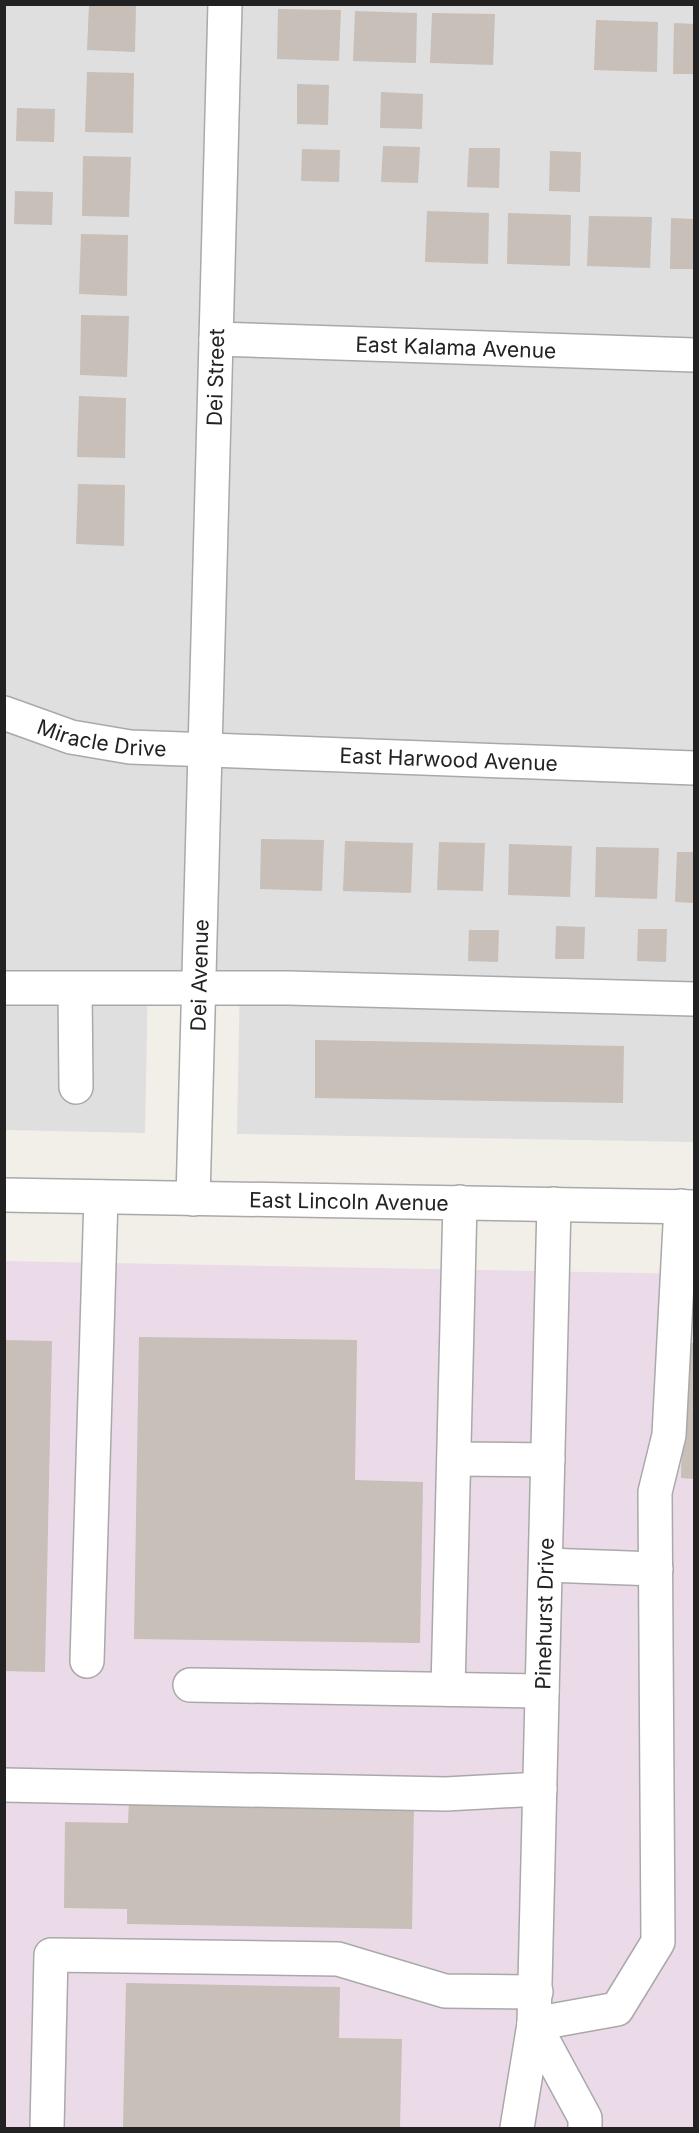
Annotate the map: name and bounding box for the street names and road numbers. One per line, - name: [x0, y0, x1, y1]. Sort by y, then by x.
- street label: Dei Street: [201, 328, 229, 426]
- street label: East Kalama Avenue: [355, 331, 557, 363]
- street label: Miracle Drive: [34, 714, 167, 761]
- street label: East Harwood Avenue: [339, 742, 558, 775]
- street label: Dei Avenue: [185, 919, 213, 1032]
- street label: East Lincoln Avenue: [249, 1187, 449, 1215]
- street label: Pinehurst Drive: [530, 1537, 558, 1690]

